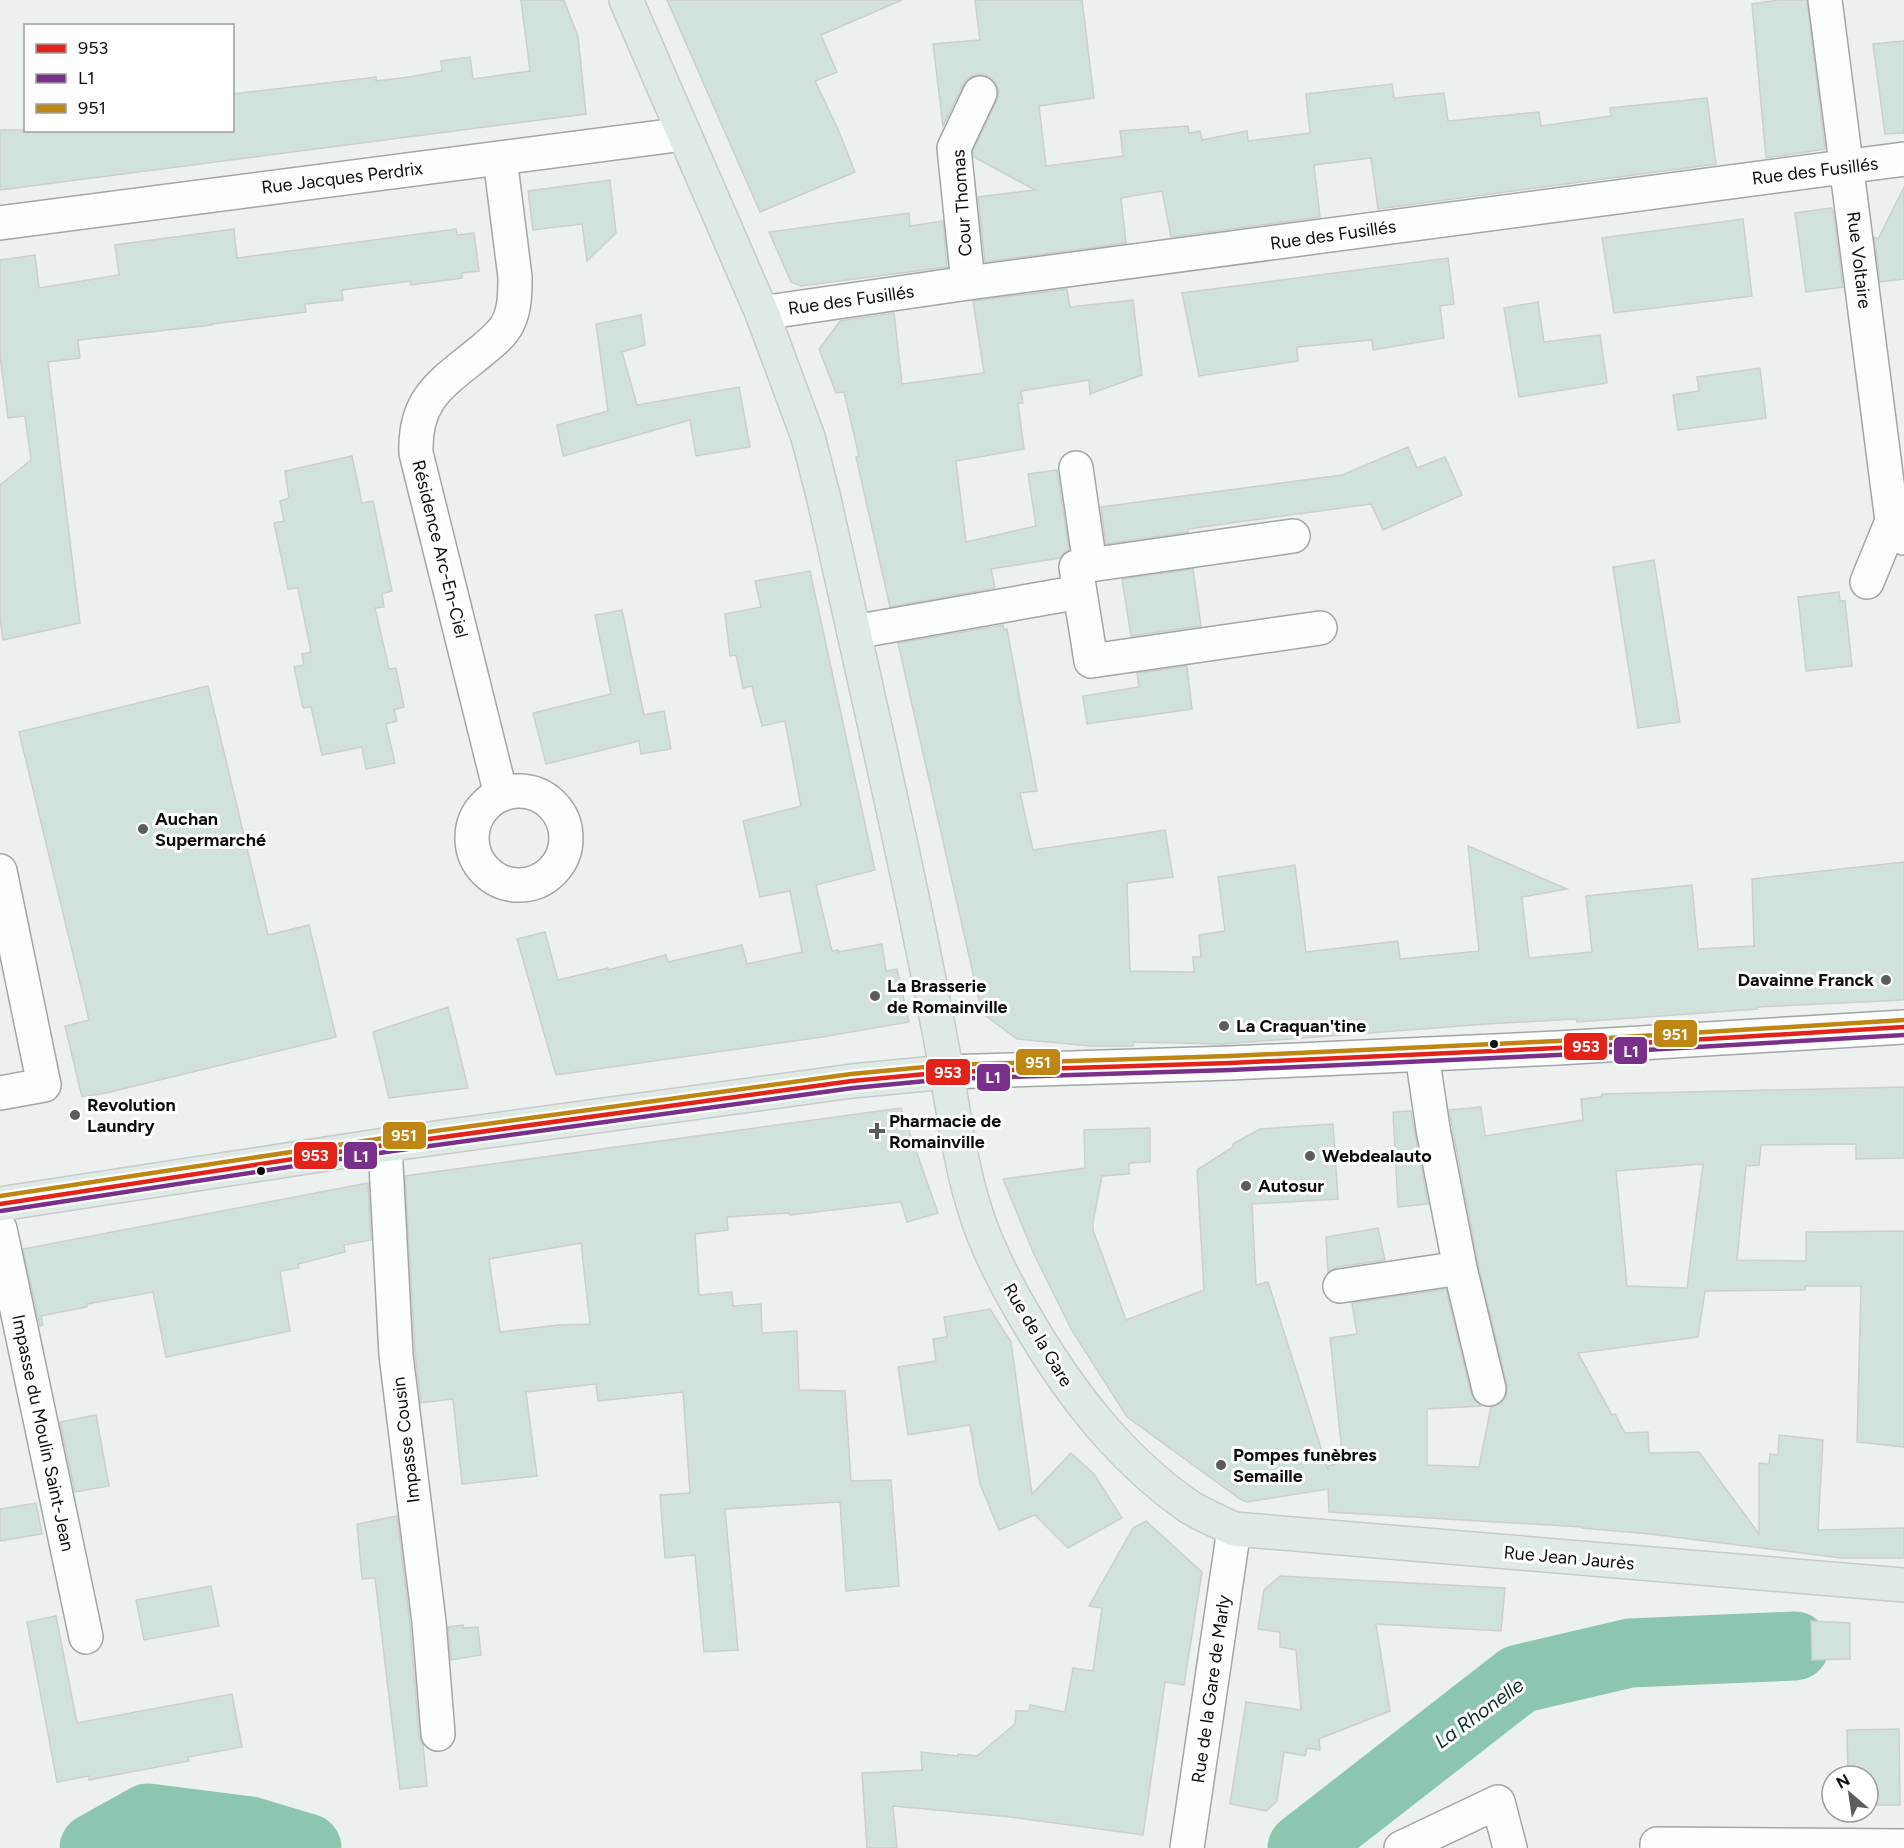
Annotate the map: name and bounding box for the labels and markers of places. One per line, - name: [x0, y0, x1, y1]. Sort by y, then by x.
- place label: Auchan Supermarché: [155, 808, 266, 851]
- marker: Auchan Supermarché: [136, 822, 150, 836]
- place label: Davainne Franck: [1737, 969, 1874, 991]
- marker: Davainne Franck: [1879, 973, 1893, 987]
- place label: La Brasserie de Romainville: [887, 975, 1008, 1018]
- marker: La Brasserie de Romainville: [868, 989, 882, 1003]
- place label: La Craquan'tine: [1236, 1015, 1366, 1037]
- marker: La Craquan'tine: [1217, 1019, 1231, 1033]
- unlabelled marker: [1488, 1038, 1500, 1050]
- place label: Revolution Laundry: [87, 1094, 176, 1137]
- marker: Revolution Laundry: [68, 1108, 82, 1122]
- place label: Pharmacie de Romainville: [889, 1110, 1001, 1153]
- marker: Pharmacie de Romainville: [870, 1124, 884, 1138]
- place label: Webdealauto: [1322, 1145, 1432, 1167]
- marker: Webdealauto: [1303, 1149, 1317, 1163]
- unlabelled marker: [255, 1165, 267, 1177]
- place label: Autosur: [1258, 1175, 1324, 1197]
- marker: Autosur: [1239, 1179, 1253, 1193]
- place label: Pompes funèbres Semaille: [1233, 1444, 1377, 1487]
- marker: Pompes funèbres Semaille: [1214, 1458, 1228, 1472]

